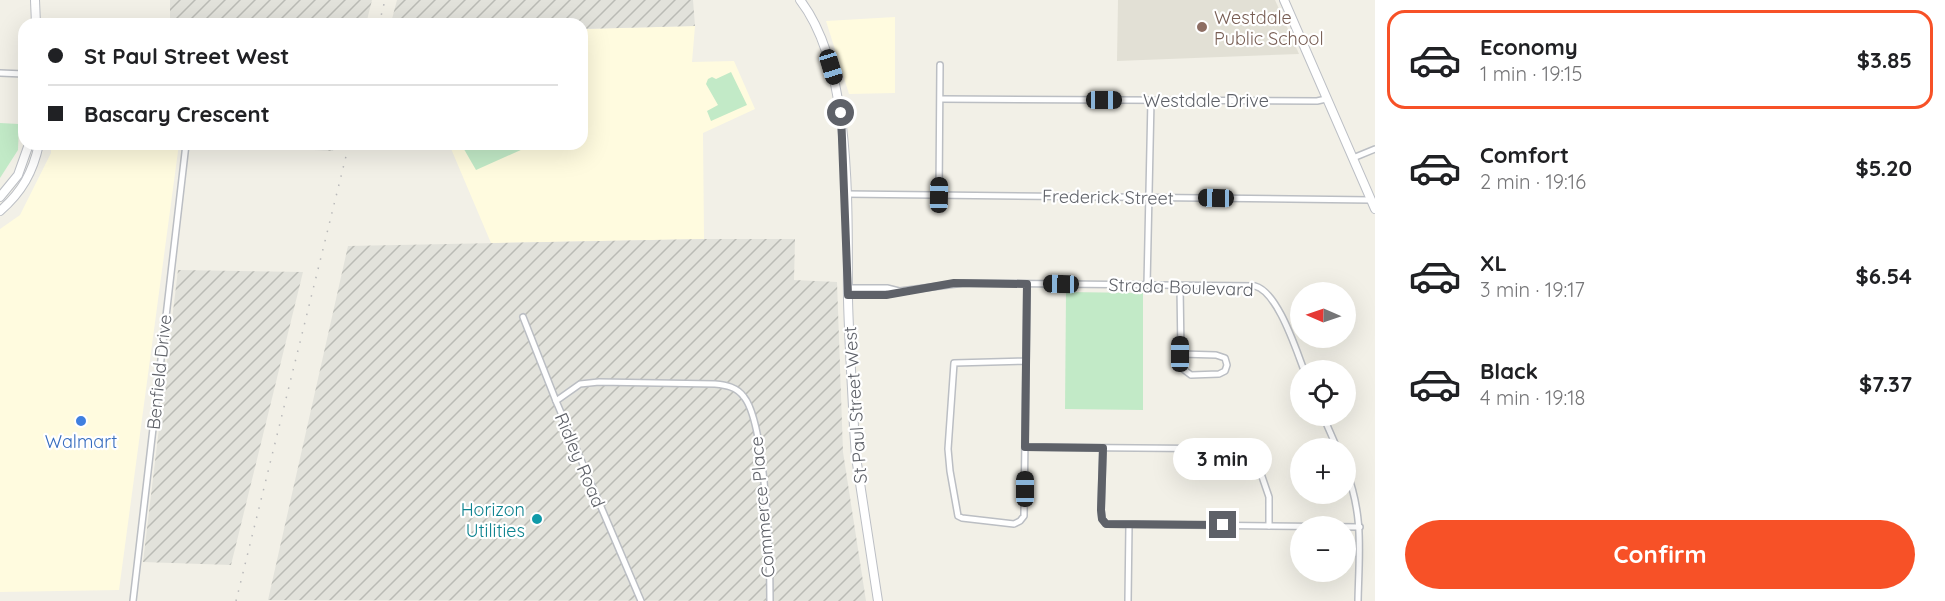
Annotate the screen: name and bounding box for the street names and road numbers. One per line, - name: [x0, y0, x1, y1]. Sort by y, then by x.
- street label: Westdale Drive: [1143, 89, 1269, 112]
- street label: Frederick Street: [1042, 184, 1174, 210]
- street label: Strada Boulevard: [1108, 273, 1254, 301]
- street label: Benfield Drive: [142, 313, 176, 431]
- street label: St Paul Street West: [838, 326, 872, 484]
- street label: Ridley Road: [550, 409, 610, 511]
- street label: Commerce Place: [744, 435, 780, 579]

